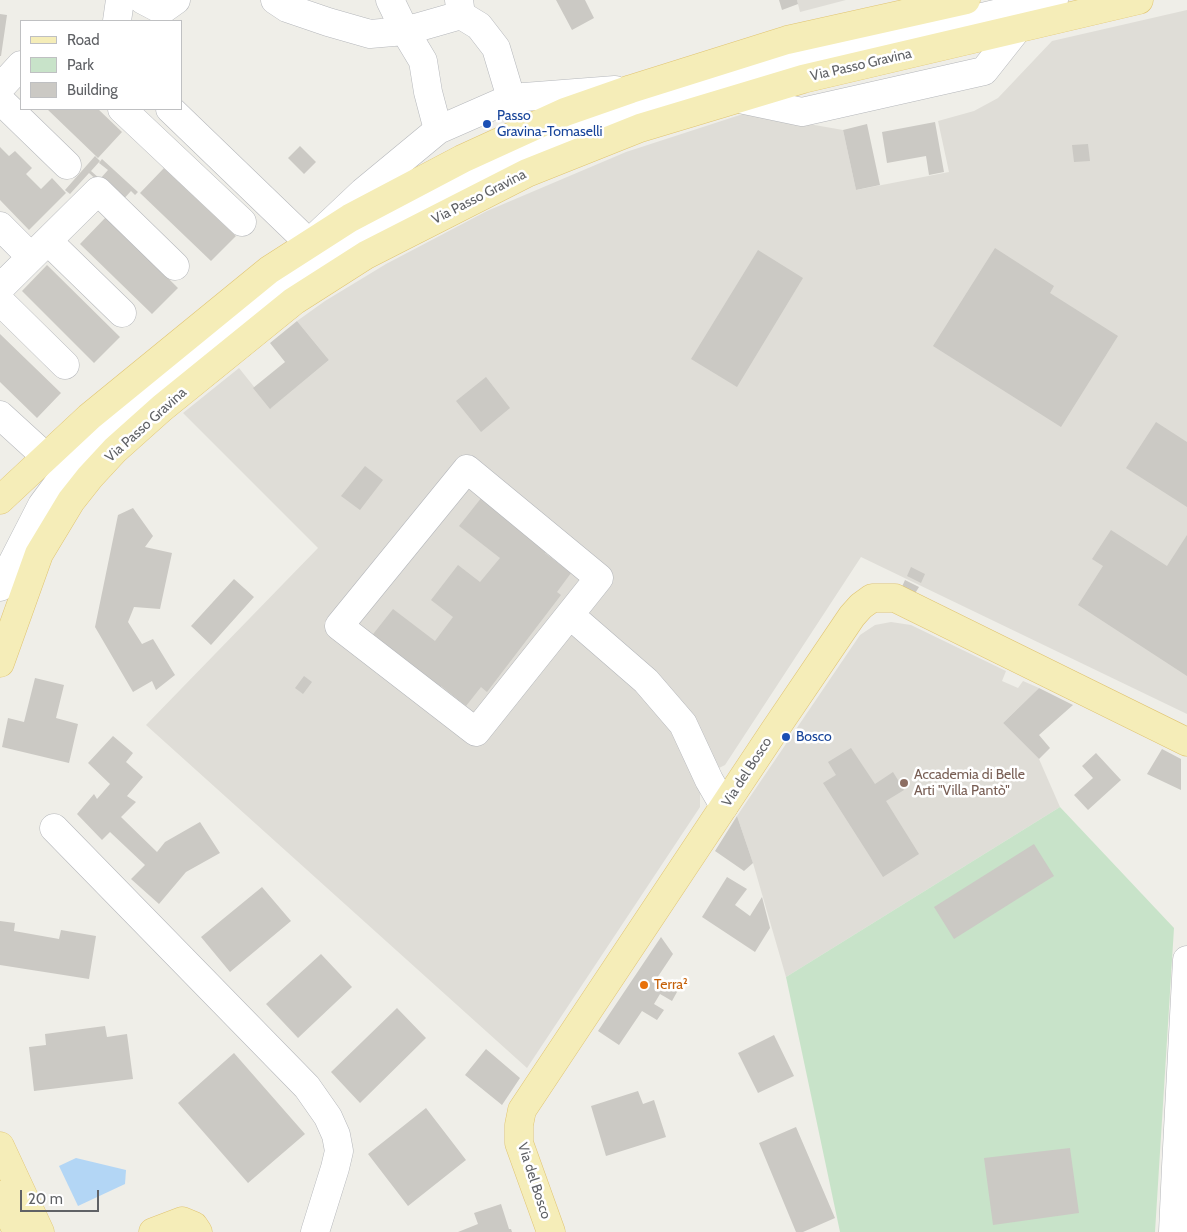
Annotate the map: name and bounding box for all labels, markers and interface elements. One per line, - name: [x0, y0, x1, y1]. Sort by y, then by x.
- legend: [20, 20, 182, 110]
- text: Road: [67, 31, 100, 49]
- street label: Via Passo Gravina: [809, 45, 913, 85]
- text: Park: [67, 56, 94, 74]
- text: Building: [67, 81, 118, 99]
- place label: Passo Gravina-Tomaselli: [497, 108, 602, 140]
- marker: Passo Gravina-Tomaselli: [481, 118, 493, 130]
- street label: Via Passo Gravina: [429, 166, 529, 228]
- street label: Via Passo Gravina: [102, 384, 190, 466]
- place label: Bosco: [796, 729, 832, 745]
- marker: Bosco: [780, 731, 792, 743]
- street label: Via del Bosco: [718, 734, 776, 810]
- place label: Accademia di Belle Arti "Villa Pantò": [914, 767, 1025, 800]
- marker: Accademia di Belle Arti "Villa Pantò": [898, 777, 910, 789]
- place label: Terra²: [654, 977, 688, 993]
- marker: Terra²: [638, 979, 650, 991]
- street label: Via del Bosco: [514, 1141, 554, 1221]
- scale bar: [22, 1180, 101, 1212]
- text: 20 m: [28, 1190, 63, 1208]

